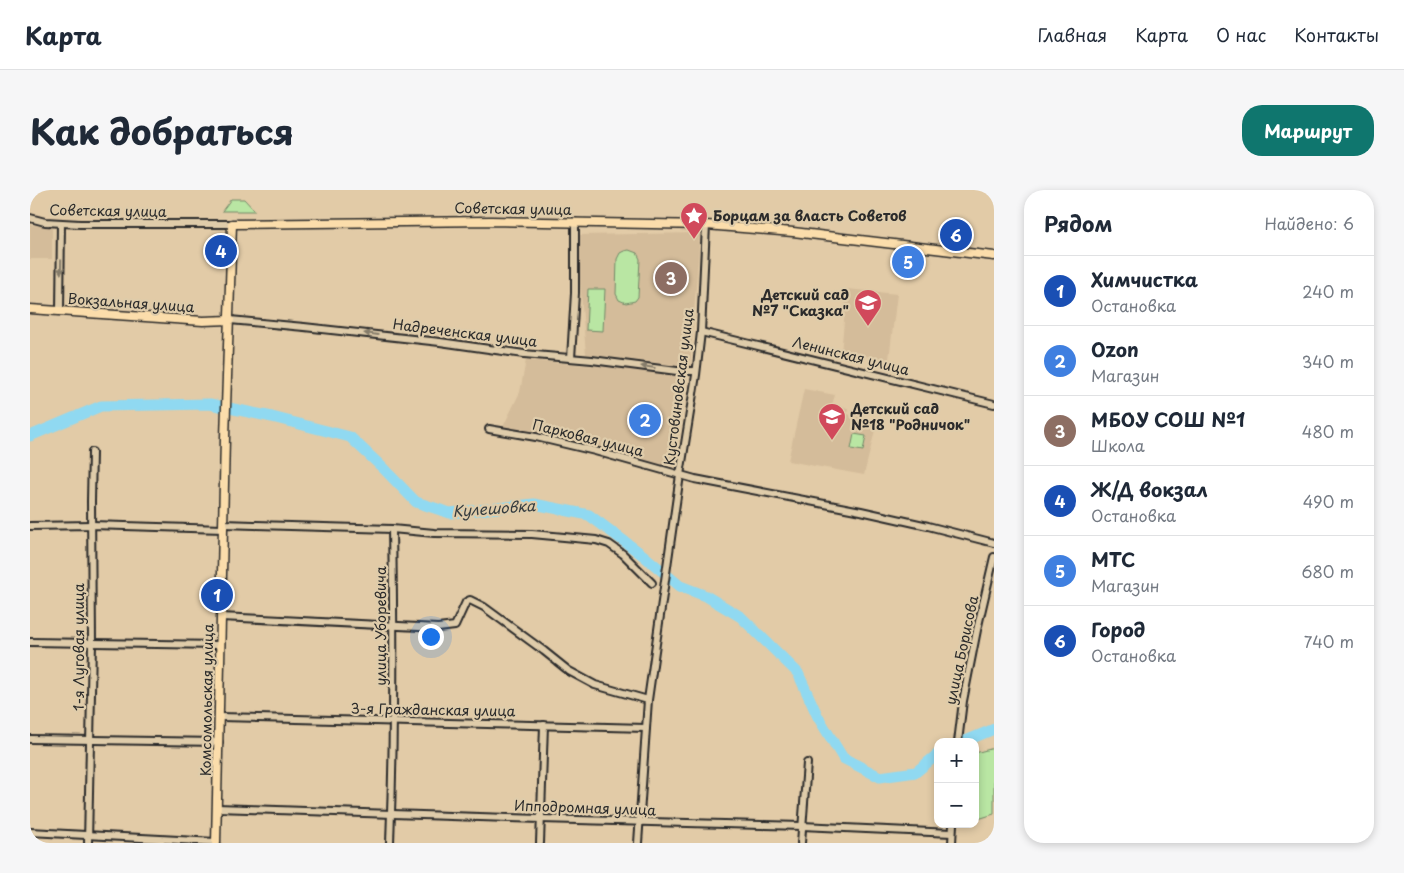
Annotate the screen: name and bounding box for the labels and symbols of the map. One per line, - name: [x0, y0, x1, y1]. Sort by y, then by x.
- street label: Советская улица: [454, 197, 572, 220]
- street label: Советская улица: [49, 199, 167, 222]
- place icon: Борцам за власть Советов: [679, 201, 709, 240]
- place label: Борцам за власть Советов: [713, 205, 906, 226]
- pin: 6: [940, 216, 972, 254]
- pin: 4: [205, 232, 237, 270]
- pin: 5: [892, 243, 924, 281]
- one-way arrow: [56, 259, 64, 275]
- pin: 3: [655, 259, 687, 297]
- place label: Детский сад №7 "Сказка": [752, 284, 850, 321]
- street label: Вокзальная улица: [67, 288, 195, 317]
- school or university icon: Детский сад №7 "Сказка": [853, 288, 883, 327]
- street label: Кустовиновская улица: [658, 307, 699, 467]
- street label: Надреченская улица: [392, 313, 539, 352]
- one-way arrow: [363, 330, 379, 338]
- street label: Ленинская улица: [791, 331, 912, 380]
- one-way arrow: [640, 363, 656, 371]
- place label: Детский сад №18 "Родничок": [850, 398, 970, 435]
- pin: 2: [629, 401, 661, 439]
- school or university icon: Детский сад №18 "Родничок": [817, 402, 847, 441]
- street label: Парковая улица: [530, 414, 646, 462]
- water label: Кулешовка: [452, 493, 537, 522]
- street label: улица Уборевича: [370, 566, 391, 686]
- pin: 1: [201, 576, 233, 614]
- street label: 1-я Луговая улица: [68, 583, 89, 711]
- street label: улица Борисова: [940, 593, 983, 706]
- street label: Комсомольская улица: [195, 623, 218, 776]
- your location: [418, 624, 444, 650]
- street label: 3-я Гражданская улица: [350, 698, 516, 721]
- street label: Ипподромная улица: [514, 795, 656, 820]

